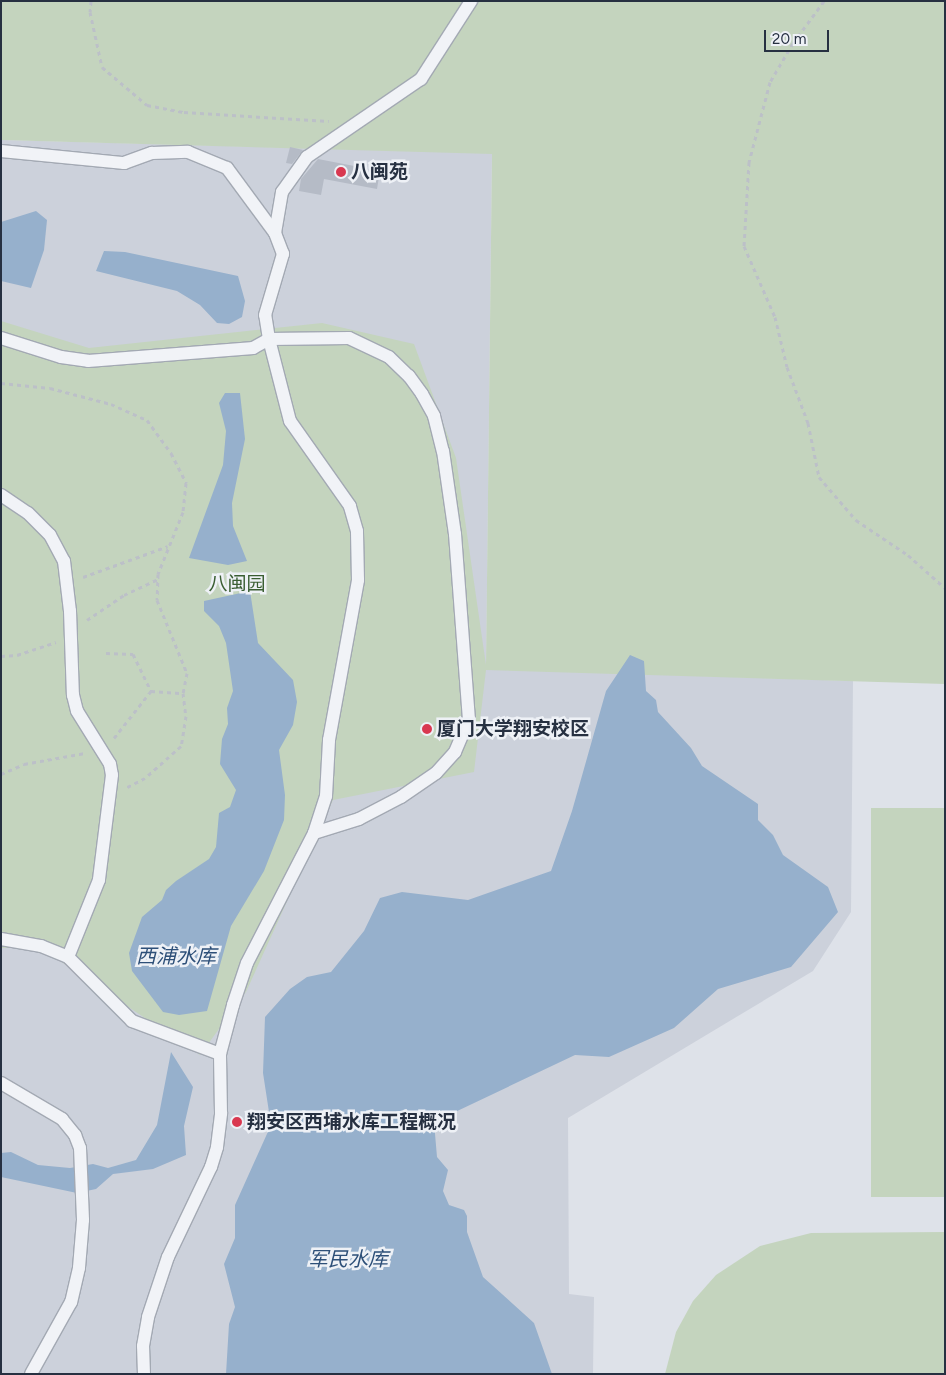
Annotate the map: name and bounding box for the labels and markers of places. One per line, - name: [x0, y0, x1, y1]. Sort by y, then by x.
- place label: 八闽苑: [351, 161, 408, 183]
- marker: 八闽苑: [335, 166, 347, 178]
- place label: 厦门大学翔安校区: [437, 718, 589, 740]
- marker: 厦门大学翔安校区: [421, 723, 433, 735]
- place label: 翔安区西埔水库工程概况: [247, 1111, 456, 1133]
- marker: 翔安区西埔水库工程概况: [231, 1116, 243, 1128]

